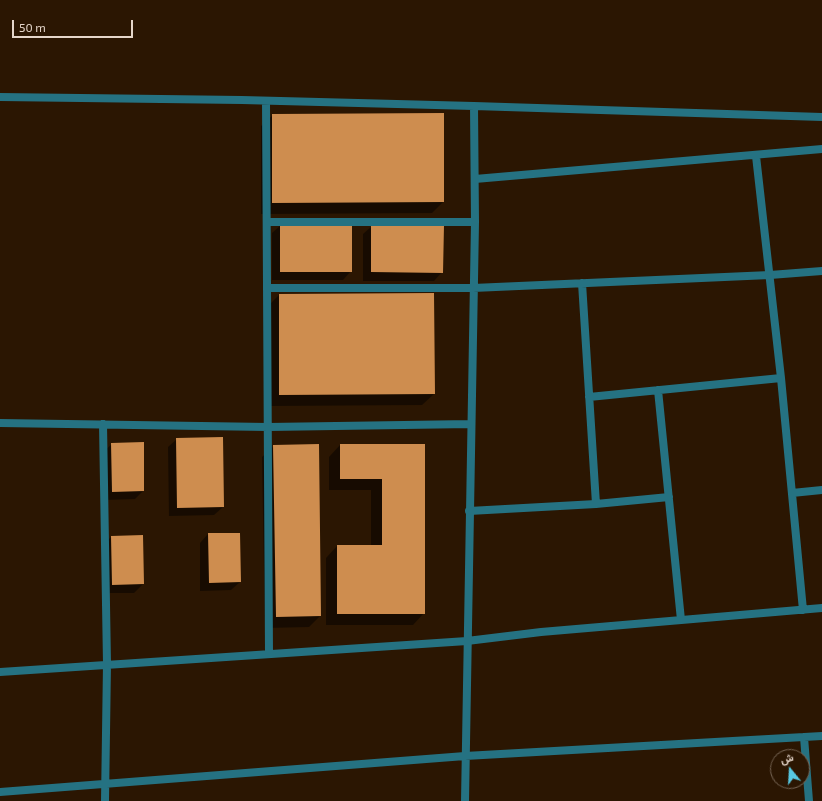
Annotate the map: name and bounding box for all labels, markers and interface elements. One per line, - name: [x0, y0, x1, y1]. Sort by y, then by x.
- scale bar: [14, 12, 135, 38]
- text: 50 m: [19, 20, 46, 34]
- north arrow: [770, 749, 810, 789]
- text: ش: [778, 750, 795, 766]

